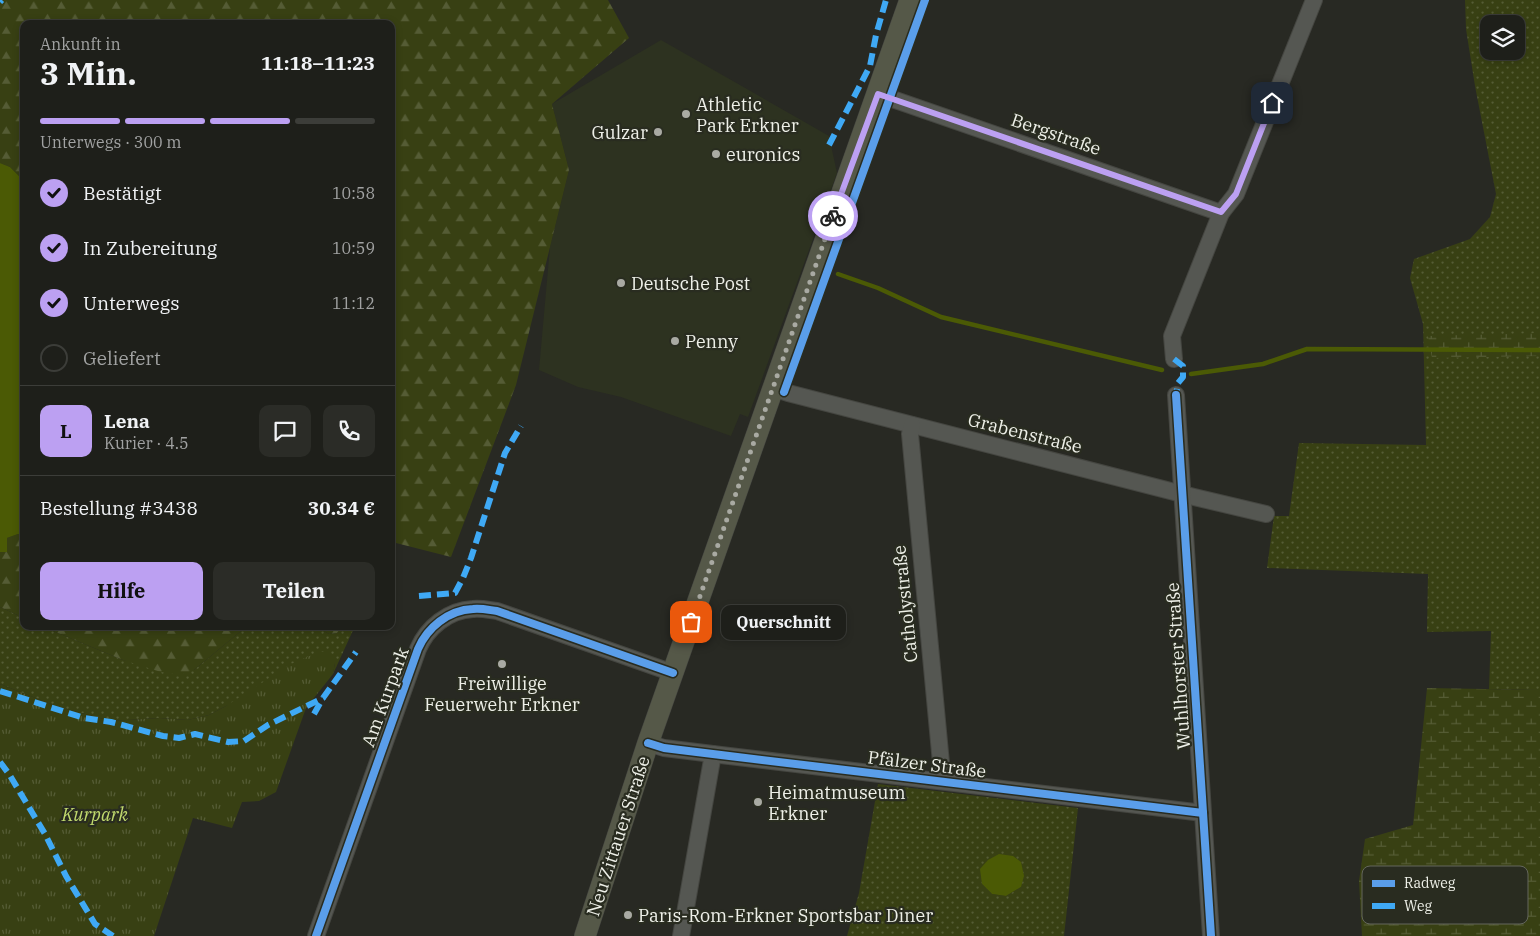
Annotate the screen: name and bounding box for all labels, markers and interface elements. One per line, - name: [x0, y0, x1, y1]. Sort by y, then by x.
- map controls: [1480, 15, 1525, 60]
- button: layers: [1480, 15, 1525, 60]
- text: Ankunft in: [40, 34, 121, 54]
- text: 11:18–11:23: [261, 51, 375, 75]
- text: 3 Min.: [40, 52, 137, 94]
- pin: [1251, 82, 1293, 124]
- icon: home: [1258, 89, 1286, 117]
- place label: Athletic Park Erkner: [696, 93, 799, 137]
- marker: Athletic Park Erkner: [680, 108, 692, 120]
- street label: Bergstraße: [1008, 108, 1104, 160]
- place label: Gulzar: [592, 121, 648, 144]
- marker: Gulzar: [652, 126, 664, 138]
- text: Unterwegs · 300 m: [40, 132, 182, 152]
- place label: euronics: [726, 143, 800, 166]
- marker: euronics: [710, 148, 722, 160]
- icon: check: [40, 179, 68, 207]
- text: Bestätigt: [83, 181, 162, 205]
- text: 10:58: [332, 183, 375, 203]
- courier: [808, 191, 858, 241]
- icon: bike: [819, 202, 847, 230]
- icon: check: [40, 234, 68, 262]
- text: In Zubereitung: [83, 236, 217, 260]
- text: 10:59: [332, 238, 375, 258]
- place label: Deutsche Post: [631, 272, 750, 295]
- marker: Deutsche Post: [615, 277, 627, 289]
- icon: check: [40, 289, 68, 317]
- text: Unterwegs: [83, 291, 179, 315]
- text: 11:12: [332, 293, 375, 313]
- place label: Penny: [685, 330, 738, 353]
- marker: Penny: [669, 335, 681, 347]
- text: Geliefert: [83, 346, 161, 370]
- button: chat: [259, 405, 311, 457]
- button: phone: [323, 405, 375, 457]
- street label: Grabenstraße: [966, 408, 1084, 458]
- text: Lena: [104, 409, 150, 433]
- text: L: [60, 419, 72, 443]
- text: Kurier · 4.5: [104, 433, 189, 453]
- text: Bestellung #3438: [40, 496, 198, 520]
- text: 30.34 €: [308, 496, 375, 520]
- street label: Catholystraße: [887, 544, 923, 664]
- button: Hilfe: [40, 562, 203, 620]
- button: Teilen: [213, 562, 375, 620]
- street label: Wuhlhorster Straße: [1161, 582, 1195, 750]
- pin: [670, 601, 712, 643]
- callout: Querschnitt: [721, 604, 846, 640]
- icon: bag: [677, 608, 705, 636]
- text: Querschnitt: [736, 612, 831, 632]
- street label: Am Kurpark: [356, 643, 414, 750]
- marker: Freiwillige Feuerwehr Erkner: [496, 658, 508, 670]
- place label: Freiwillige Feuerwehr Erkner: [424, 672, 580, 716]
- street label: Pfälzer Straße: [866, 745, 988, 783]
- street label: Neu Zittauer Straße: [581, 753, 655, 919]
- place label: Heimatmuseum Erkner: [768, 781, 906, 825]
- marker: Heimatmuseum Erkner: [752, 796, 764, 808]
- park label: Kurpark: [61, 803, 129, 826]
- legend: [1362, 866, 1528, 924]
- text: Radweg: [1404, 874, 1456, 892]
- text: Weg: [1404, 897, 1432, 915]
- place label: Paris-Rom-Erkner Sportsbar Diner: [638, 904, 933, 927]
- marker: Paris-Rom-Erkner Sportsbar Diner: [622, 909, 634, 921]

